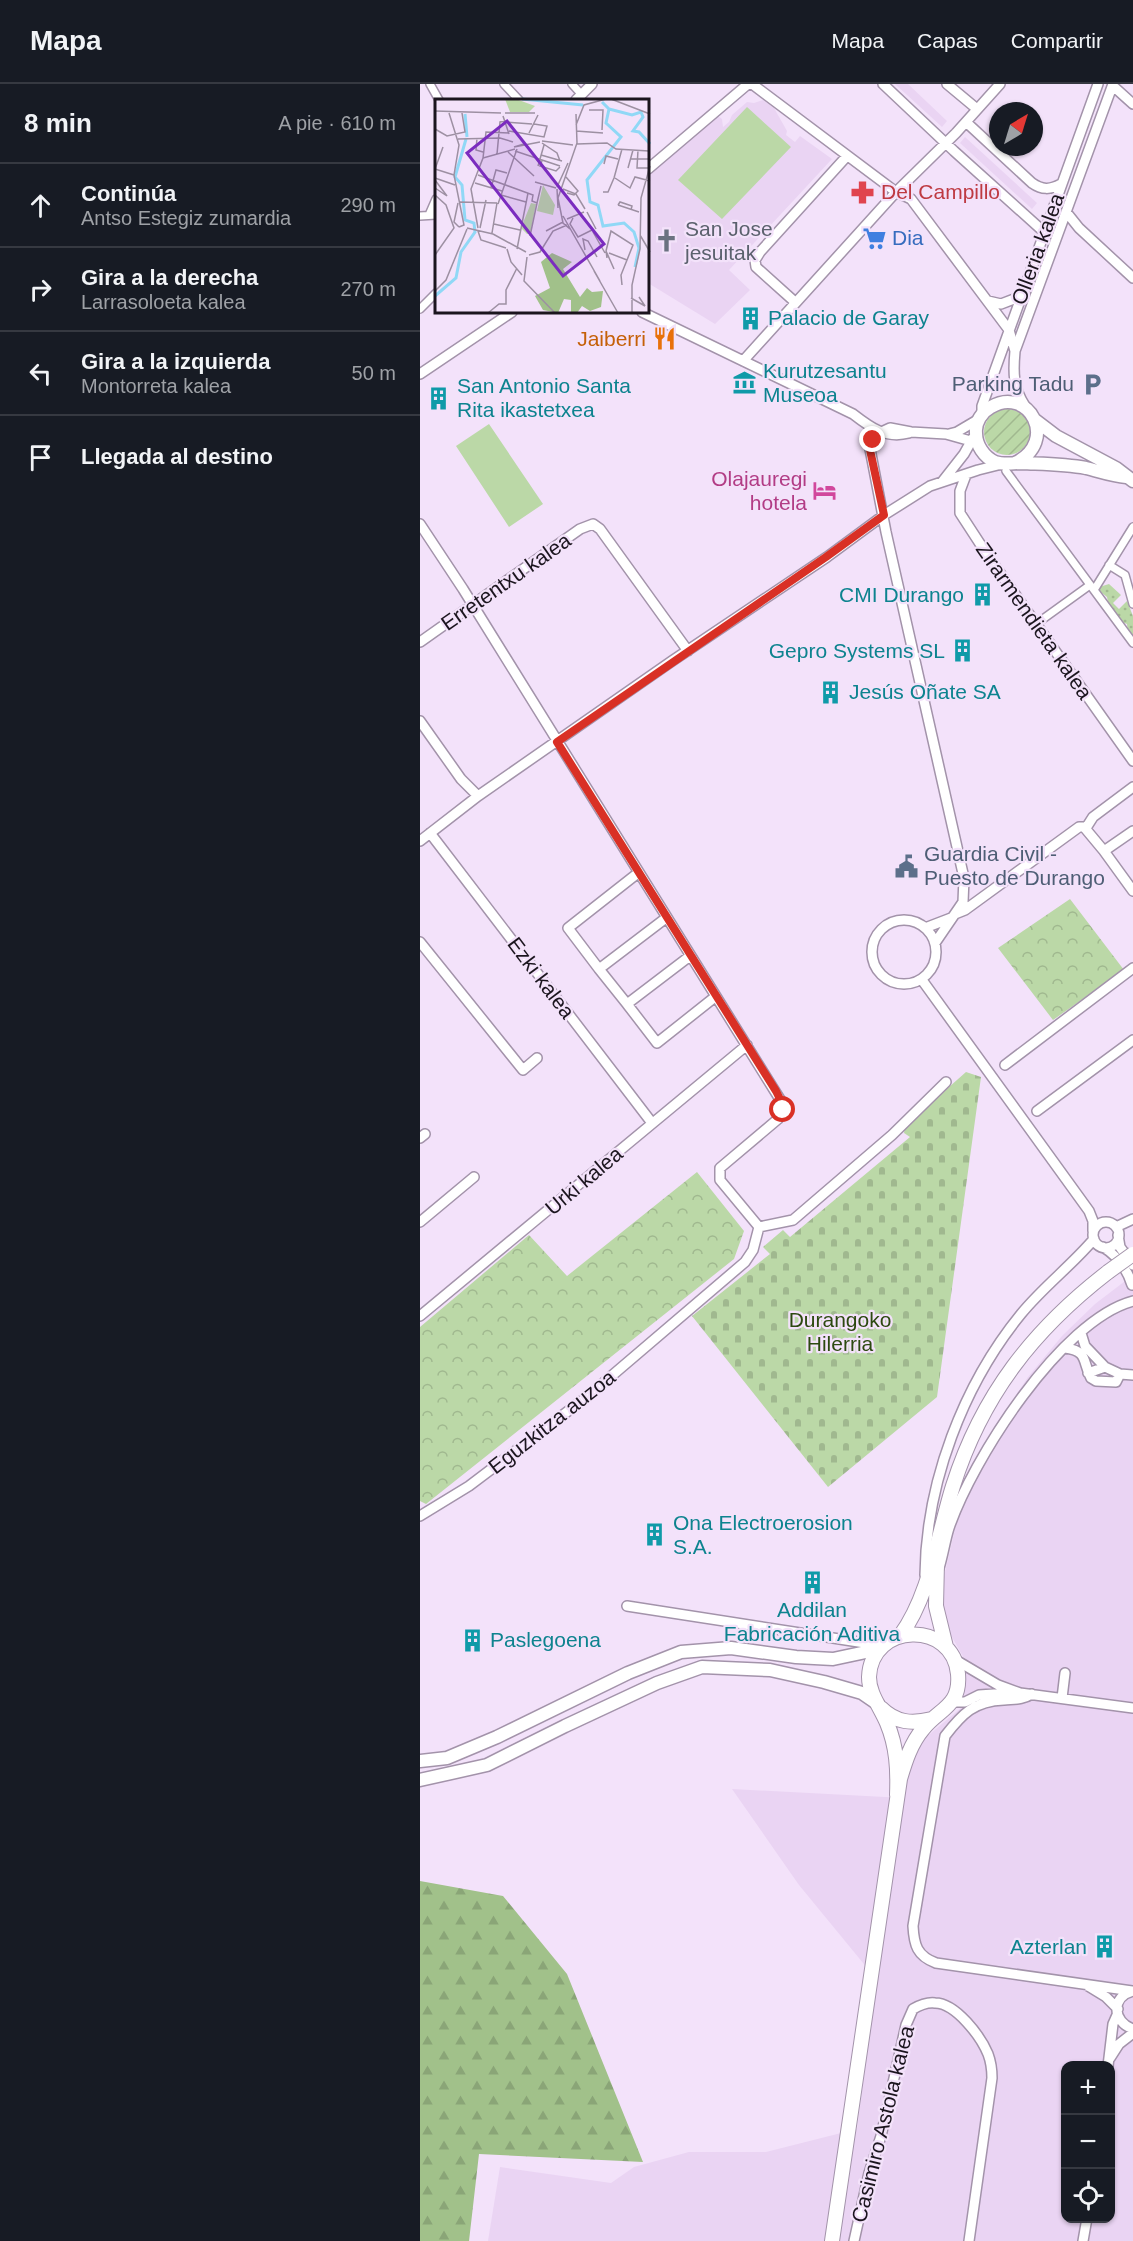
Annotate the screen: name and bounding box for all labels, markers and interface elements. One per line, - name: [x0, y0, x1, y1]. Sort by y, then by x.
- text: Mapa: [30, 25, 102, 56]
- text: Mapa: [832, 29, 884, 52]
- text: Capas: [917, 29, 978, 52]
- text: Compartir: [1011, 29, 1103, 52]
- inset map: [435, 99, 650, 314]
- north arrow: [989, 102, 1043, 156]
- text: 8 min: [24, 108, 92, 138]
- text: A pie · 610 m: [278, 112, 396, 134]
- pharmacy icon: Del Campillo: [850, 179, 876, 205]
- place label: Del Campillo: [881, 180, 1000, 203]
- text: Continúa: [81, 181, 176, 206]
- icon: ahead: [24, 189, 57, 222]
- street label: Olleria kalea: [1007, 190, 1068, 308]
- text: 290 m: [340, 194, 396, 216]
- text: Antso Estegiz zumardia: [81, 207, 291, 229]
- place label: San Jose jesuitak: [684, 217, 773, 264]
- supermarket icon: Dia: [861, 225, 887, 251]
- place label: Dia: [892, 226, 924, 249]
- church icon: San Jose jesuitak: [654, 228, 680, 254]
- text: Gira a la derecha: [81, 265, 258, 290]
- icon: right: [24, 273, 57, 306]
- text: 270 m: [340, 278, 396, 300]
- text: Larrasoloeta kalea: [81, 291, 246, 313]
- building icon: Palacio de Garay: [737, 305, 763, 331]
- place label: Palacio de Garay: [768, 306, 930, 329]
- restaurant icon: Jaiberri: [651, 326, 677, 352]
- place label: Jaiberri: [577, 327, 646, 350]
- text: Gira a la izquierda: [81, 349, 271, 374]
- icon: left: [24, 357, 57, 390]
- place label: Kurutzesantu Museoa: [763, 359, 887, 406]
- text: 50 m: [352, 362, 396, 384]
- museum icon: Kurutzesantu Museoa: [732, 370, 758, 396]
- parking icon: Parking Tadu: [1079, 371, 1105, 397]
- place label: Parking Tadu: [952, 372, 1074, 395]
- place label: San Antonio Santa Rita ikastetxea: [457, 374, 631, 421]
- text: Montorreta kalea: [81, 375, 231, 397]
- building icon: San Antonio Santa Rita ikastetxea: [426, 385, 452, 411]
- route end: [859, 426, 885, 452]
- icon: arrive: [24, 441, 57, 474]
- text: Llegada al destino: [81, 444, 273, 469]
- place label: Olajauregi hotela: [711, 467, 807, 514]
- hotel icon: Olajauregi hotela: [812, 478, 838, 504]
- street label: Erretentxu kalea: [436, 528, 575, 635]
- street label: Zirarmendieta kalea: [972, 538, 1097, 704]
- building icon: CMI Durango: [969, 582, 995, 608]
- place label: CMI Durango: [839, 583, 964, 606]
- building icon: Gepro Systems SL: [950, 638, 976, 664]
- place label: Gepro Systems SL: [769, 639, 945, 662]
- building icon: Jesús Oñate SA: [818, 679, 844, 705]
- place label: Jesús Oñate SA: [849, 680, 1001, 703]
- place label: Guardia Civil - Puesto de Durango: [924, 842, 1105, 889]
- public building icon: Guardia Civil - Puesto de Durango: [893, 853, 919, 879]
- street label: Ezki kalea: [503, 933, 580, 1023]
- route start: [769, 1096, 795, 1122]
- street label: Urki kalea: [541, 1142, 627, 1219]
- park label: Durangoko Hilerria: [789, 1308, 891, 1355]
- street label: Eguzkitza auzoa: [484, 1365, 620, 1478]
- place label: Ona Electroerosion S.A.: [673, 1511, 853, 1558]
- building icon: Ona Electroerosion S.A.: [642, 1522, 668, 1548]
- building icon: Addilan Fabricación Aditiva: [799, 1569, 825, 1595]
- place label: Addilan Fabricación Aditiva: [724, 1598, 900, 1645]
- building icon: Paslegoena: [459, 1627, 485, 1653]
- place label: Paslegoena: [490, 1628, 601, 1651]
- building icon: Azterlan: [1092, 1934, 1118, 1960]
- place label: Azterlan: [1010, 1935, 1087, 1958]
- street label: Casimiro Astola kalea: [847, 2023, 918, 2225]
- map controls: [1061, 2061, 1115, 2223]
- button: +: [1061, 2061, 1115, 2115]
- button: −: [1061, 2115, 1115, 2169]
- button: locate: [1061, 2169, 1115, 2223]

